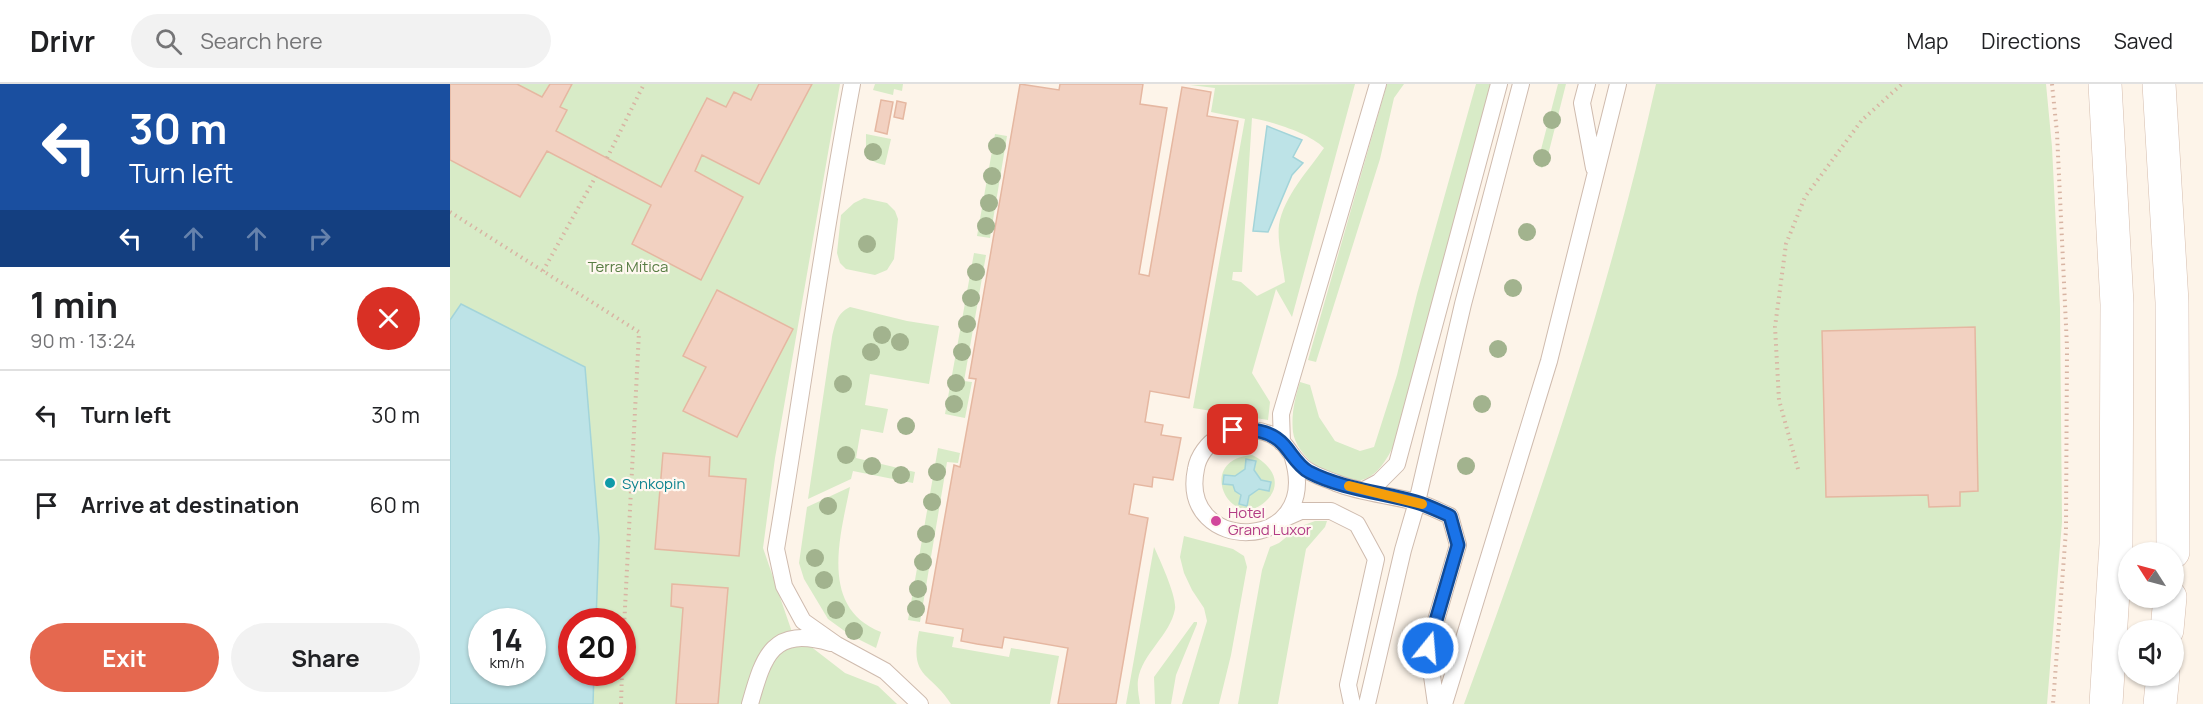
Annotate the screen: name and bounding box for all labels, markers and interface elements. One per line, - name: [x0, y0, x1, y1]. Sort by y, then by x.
- search box: [131, 14, 551, 68]
- text: Drivr: [30, 22, 95, 60]
- icon: search: [152, 25, 185, 58]
- text: Search here: [200, 26, 323, 56]
- text: Map: [1907, 27, 1948, 55]
- text: Directions: [1981, 27, 2081, 55]
- text: Saved: [2114, 27, 2173, 55]
- text: 30 m: [129, 99, 227, 157]
- icon: left: [30, 108, 108, 186]
- text: Turn left: [129, 154, 233, 191]
- icon: left: [114, 222, 147, 255]
- icon: ahead: [177, 222, 210, 255]
- icon: ahead: [240, 222, 273, 255]
- icon: right: [303, 222, 336, 255]
- park label: Terra Mítica: [588, 256, 668, 277]
- text: 1 min: [30, 280, 118, 329]
- button: close: [357, 287, 420, 350]
- text: 90 m · 13:24: [30, 327, 136, 354]
- icon: left: [30, 399, 63, 432]
- text: Turn left: [81, 400, 171, 430]
- text: 30 m: [371, 400, 420, 430]
- pin: [1207, 404, 1258, 455]
- icon: arrive: [1216, 413, 1249, 446]
- place label: Synkopin: [622, 473, 685, 494]
- marker: Synkopin: [603, 476, 617, 490]
- icon: arrive: [30, 489, 63, 522]
- text: Arrive at destination: [81, 490, 299, 520]
- text: 60 m: [370, 490, 420, 520]
- place label: Hotel Grand Luxor: [1228, 502, 1312, 540]
- marker: Hotel Grand Luxor: [1209, 514, 1223, 528]
- north arrow: [2118, 542, 2184, 608]
- map controls: [2118, 542, 2184, 686]
- speed limit sign: 20: [558, 608, 636, 686]
- position arrow: [1396, 616, 1460, 680]
- text: 14: [491, 619, 523, 660]
- button: sound: [2118, 620, 2184, 686]
- button: Exit: [30, 623, 219, 692]
- button: Share: [231, 623, 420, 692]
- text: km/h: [490, 652, 524, 673]

